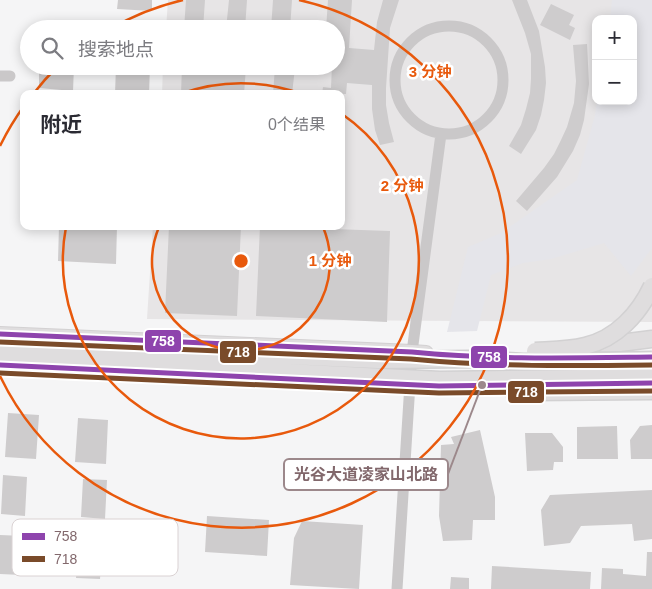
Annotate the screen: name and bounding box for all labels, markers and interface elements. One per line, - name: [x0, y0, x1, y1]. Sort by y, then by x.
- map controls: [592, 15, 637, 105]
- button: +: [592, 15, 637, 60]
- search box: [20, 20, 345, 75]
- icon: search: [38, 34, 66, 62]
- text: 搜索地点: [78, 39, 154, 60]
- button: −: [592, 60, 637, 105]
- text: 3 分钟: [409, 63, 451, 80]
- text: 附近: [40, 113, 82, 136]
- text: 0个结果: [268, 116, 325, 133]
- text: 2 分钟: [381, 177, 423, 194]
- centre of rings: [232, 252, 250, 270]
- text: 1 分钟: [309, 252, 351, 269]
- line badge: 758: [144, 329, 182, 353]
- text: 758: [151, 333, 175, 349]
- line badge: 718: [219, 340, 257, 364]
- text: 718: [226, 344, 250, 360]
- line badge: 758: [470, 345, 508, 369]
- text: 758: [477, 349, 501, 365]
- line badge: 718: [507, 380, 545, 404]
- text: 718: [514, 384, 538, 400]
- callout: 光谷大道凌家山北路: [284, 459, 448, 490]
- text: 光谷大道凌家山北路: [294, 466, 438, 483]
- legend: [12, 519, 178, 576]
- text: 758: [54, 528, 78, 544]
- text: 718: [54, 551, 78, 567]

